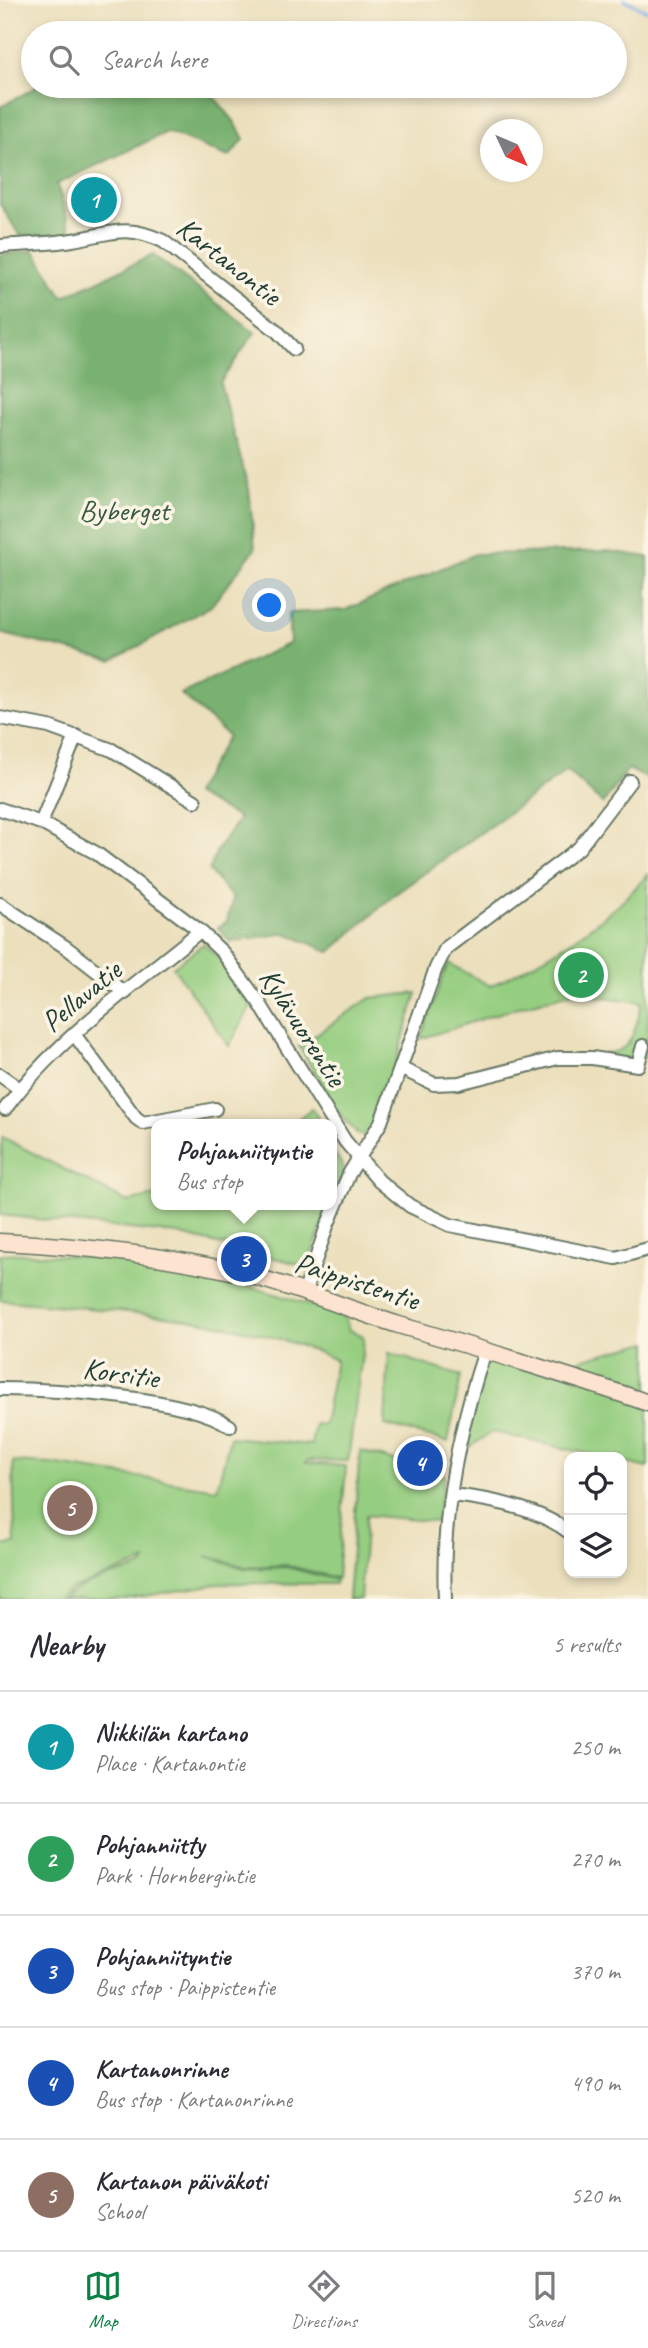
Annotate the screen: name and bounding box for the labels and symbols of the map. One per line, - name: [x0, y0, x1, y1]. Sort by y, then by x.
- north arrow: [480, 119, 543, 182]
- pin: 1: [71, 174, 117, 226]
- street label: Kartanontie: [169, 208, 291, 315]
- park label: Byberget: [79, 491, 172, 529]
- your location: [252, 588, 286, 622]
- pin: 2: [558, 949, 604, 1001]
- street label: Pellavatie: [33, 950, 131, 1041]
- street label: Kylävuorentie: [251, 961, 357, 1095]
- pin: 3: [221, 1233, 267, 1285]
- street label: Paippistentie: [290, 1243, 426, 1320]
- street label: Korsitie: [81, 1349, 163, 1397]
- pin: 4: [397, 1437, 443, 1489]
- pin: 5: [47, 1482, 93, 1534]

